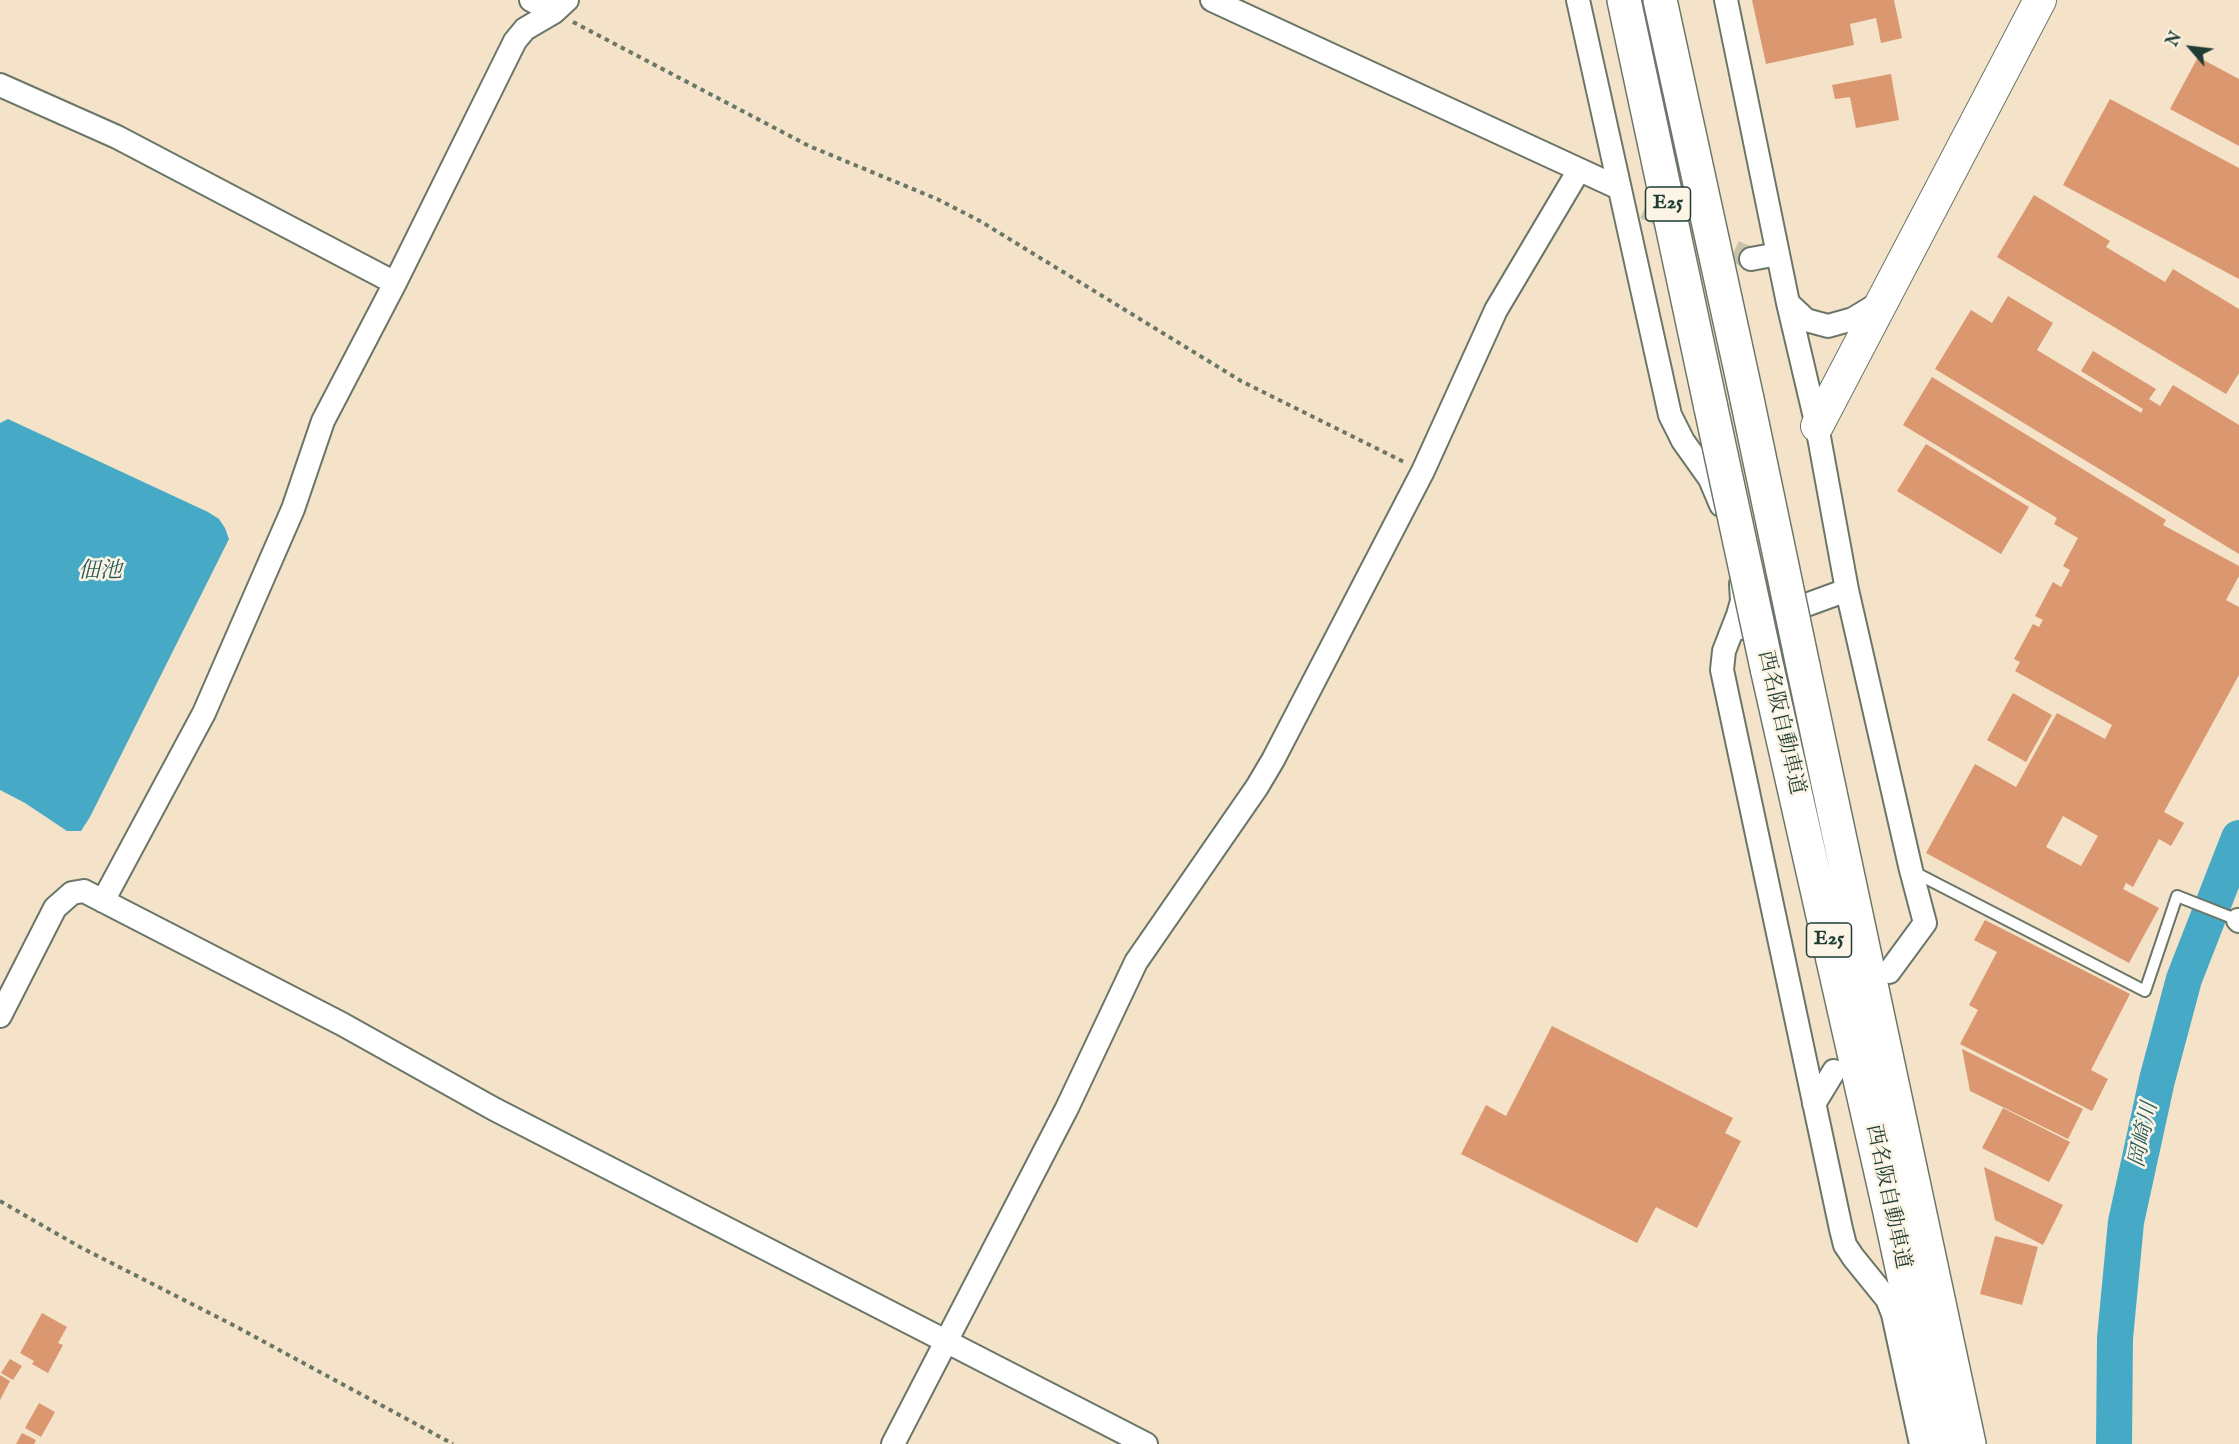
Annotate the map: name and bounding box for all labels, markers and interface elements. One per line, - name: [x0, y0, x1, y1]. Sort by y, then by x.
- north arrow: [2161, 18, 2221, 78]
- text: N: [2163, 29, 2187, 50]
- road number: E25: [1646, 187, 1690, 221]
- water label: 佃池: [78, 559, 122, 585]
- street label: 西名阪自動車道: [1751, 649, 1809, 797]
- road number: E25: [1806, 923, 1852, 957]
- water label: 岡崎川: [2125, 1100, 2165, 1170]
- street label: 西名阪自動車道: [1859, 1122, 1915, 1272]

